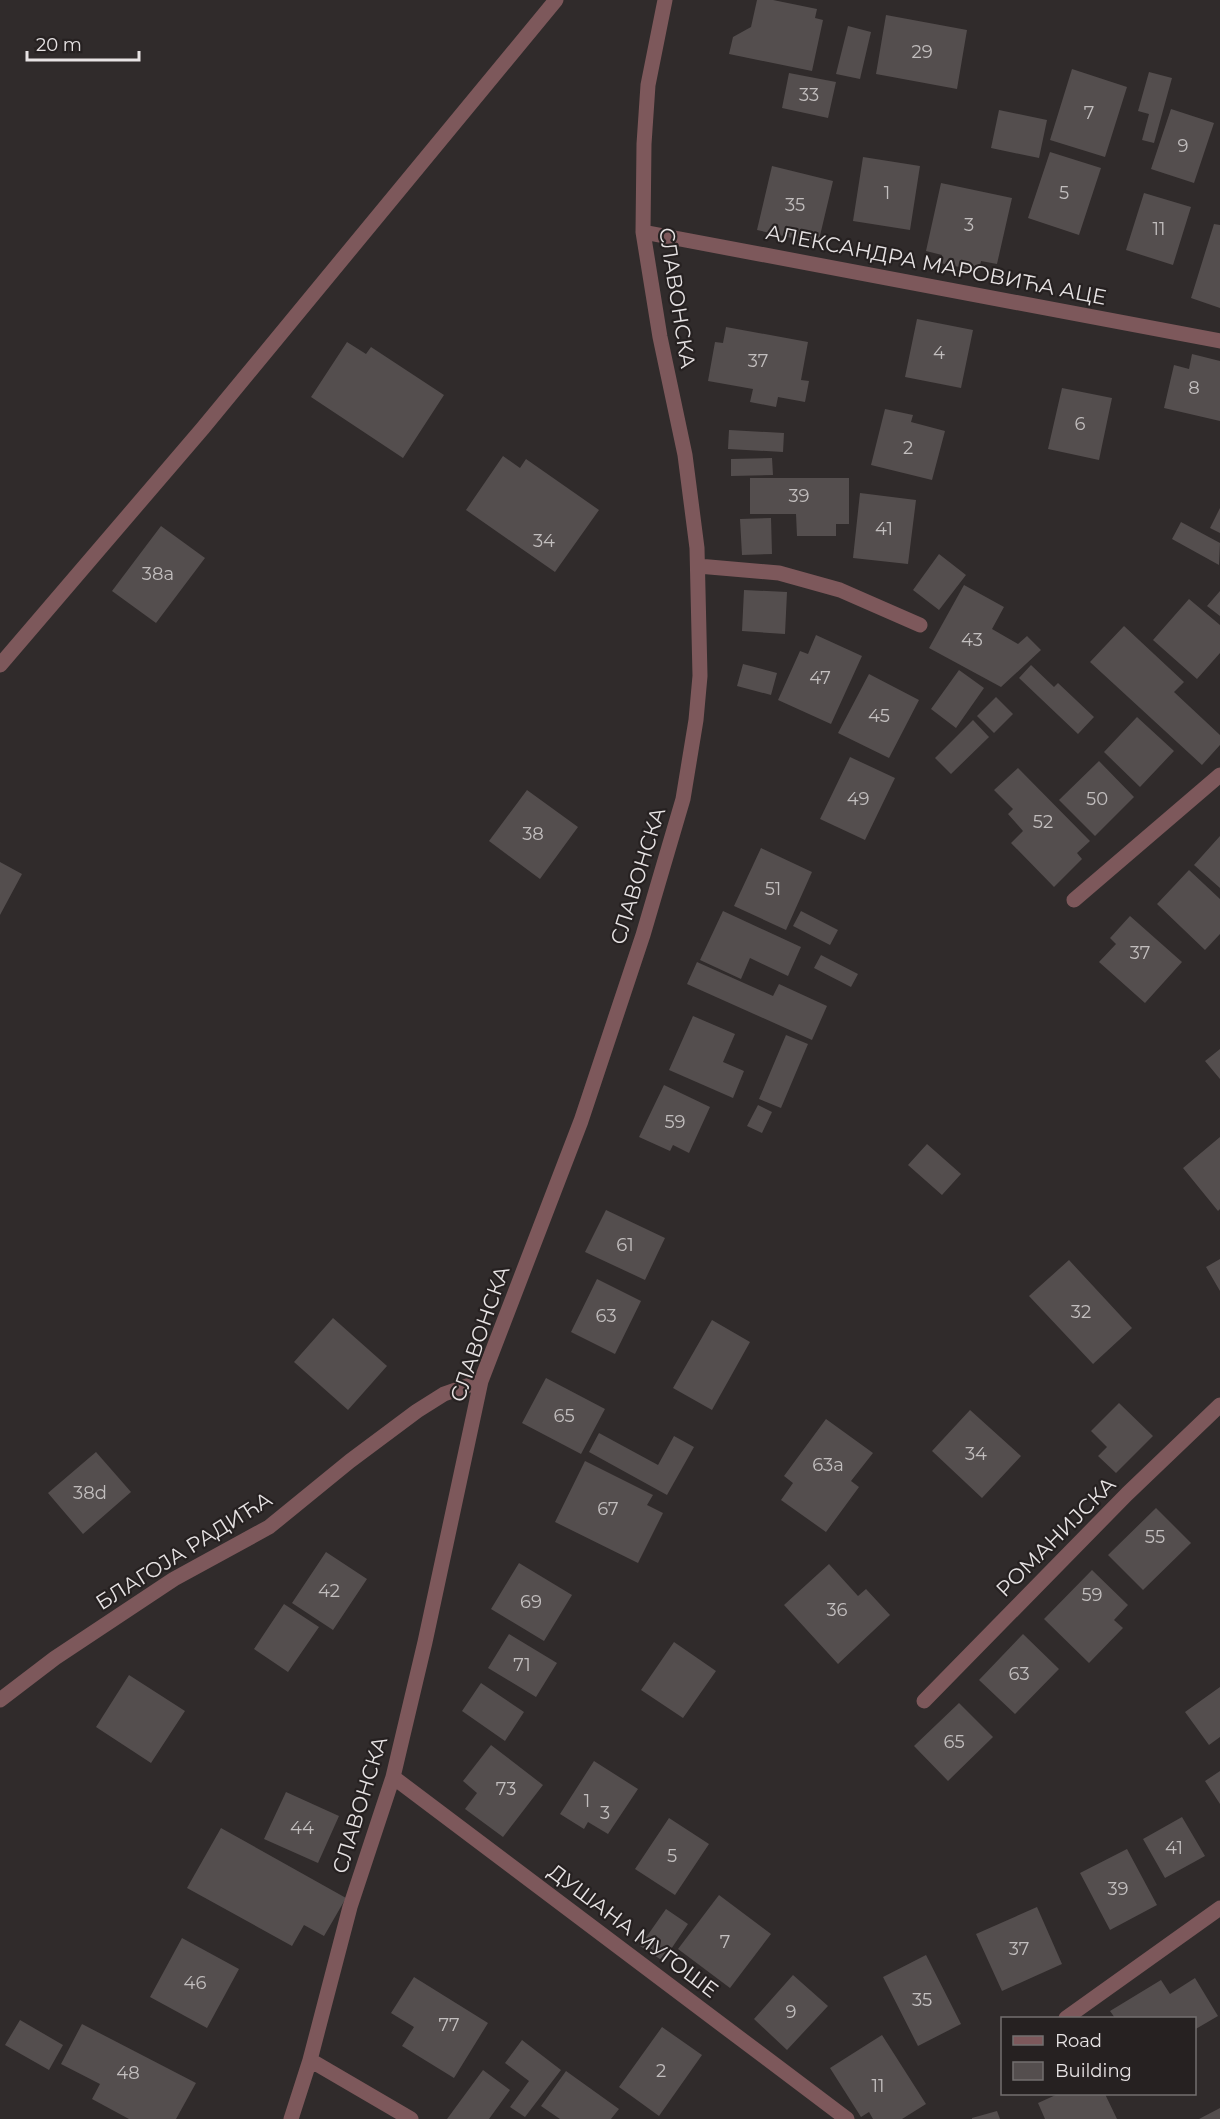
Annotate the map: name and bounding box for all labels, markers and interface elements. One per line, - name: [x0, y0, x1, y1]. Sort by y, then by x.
- scale bar: [27, 24, 140, 62]
- text: 20 m: [36, 34, 82, 56]
- house number: 29: [911, 41, 933, 63]
- house number: 33: [799, 84, 819, 106]
- house number: 7: [1084, 102, 1094, 124]
- house number: 9: [1178, 135, 1189, 157]
- house number: 1: [884, 182, 890, 204]
- house number: 5: [1059, 182, 1069, 204]
- house number: 35: [785, 194, 805, 216]
- house number: 3: [964, 214, 974, 236]
- house number: 11: [1153, 218, 1166, 240]
- street label: АЛЕКСАНДРА МАРОВИЋА АЦЕ: [764, 219, 1108, 310]
- street label: СЛАВОНСКА: [654, 226, 701, 371]
- house number: 4: [933, 342, 945, 364]
- house number: 37: [748, 350, 768, 372]
- house number: 8: [1188, 377, 1200, 399]
- house number: 6: [1075, 413, 1086, 435]
- house number: 2: [903, 437, 913, 459]
- house number: 39: [788, 485, 810, 507]
- house number: 41: [875, 518, 893, 540]
- house number: 34: [533, 530, 555, 552]
- house number: 38a: [142, 563, 174, 585]
- house number: 43: [961, 629, 983, 651]
- house number: 47: [809, 667, 831, 689]
- house number: 45: [868, 705, 890, 727]
- house number: 49: [847, 788, 869, 810]
- house number: 50: [1086, 788, 1108, 810]
- street label: СЛАВОНСКА: [605, 804, 670, 948]
- house number: 52: [1033, 811, 1053, 833]
- house number: 38: [522, 823, 544, 845]
- house number: 51: [765, 878, 781, 900]
- house number: 37: [1130, 942, 1150, 964]
- house number: 59: [664, 1111, 686, 1133]
- house number: 61: [616, 1234, 634, 1256]
- street label: СЛАВОНСКА: [445, 1262, 515, 1405]
- house number: 32: [1071, 1301, 1091, 1323]
- house number: 63: [595, 1305, 617, 1327]
- house number: 65: [553, 1405, 575, 1427]
- house number: 34: [965, 1443, 987, 1465]
- house number: 63a: [812, 1454, 844, 1476]
- street label: РОМАНИЈСКА: [991, 1471, 1121, 1602]
- house number: 38d: [73, 1482, 107, 1504]
- street label: БЛАГОЈА РАДИЋА: [91, 1486, 277, 1615]
- house number: 67: [597, 1498, 619, 1520]
- house number: 55: [1145, 1526, 1165, 1548]
- house number: 42: [318, 1580, 340, 1602]
- house number: 59: [1081, 1584, 1103, 1606]
- house number: 69: [520, 1591, 542, 1613]
- house number: 36: [826, 1599, 848, 1621]
- house number: 71: [513, 1654, 531, 1676]
- house number: 63: [1008, 1663, 1030, 1685]
- house number: 65: [943, 1731, 965, 1753]
- street label: СЛАВОНСКА: [327, 1733, 392, 1877]
- house number: 73: [496, 1778, 516, 1800]
- house number: 1: [584, 1790, 590, 1812]
- house number: 3: [600, 1802, 610, 1824]
- house number: 44: [290, 1817, 314, 1839]
- house number: 41: [1165, 1837, 1183, 1859]
- house number: 5: [667, 1845, 677, 1867]
- street label: ДУШАНА МУГОШЕ: [543, 1859, 723, 2003]
- house number: 39: [1107, 1878, 1129, 1900]
- house number: 7: [720, 1931, 730, 1953]
- house number: 37: [1009, 1938, 1029, 1960]
- house number: 46: [184, 1972, 206, 1994]
- house number: 35: [912, 1989, 932, 2011]
- house number: 9: [786, 2001, 797, 2023]
- house number: 77: [438, 2014, 460, 2036]
- legend: [1001, 2017, 1196, 2095]
- text: Road: [1055, 2030, 1102, 2052]
- house number: 2: [656, 2060, 666, 2082]
- text: Building: [1055, 2060, 1132, 2082]
- house number: 48: [116, 2062, 140, 2084]
- house number: 11: [872, 2075, 885, 2097]

